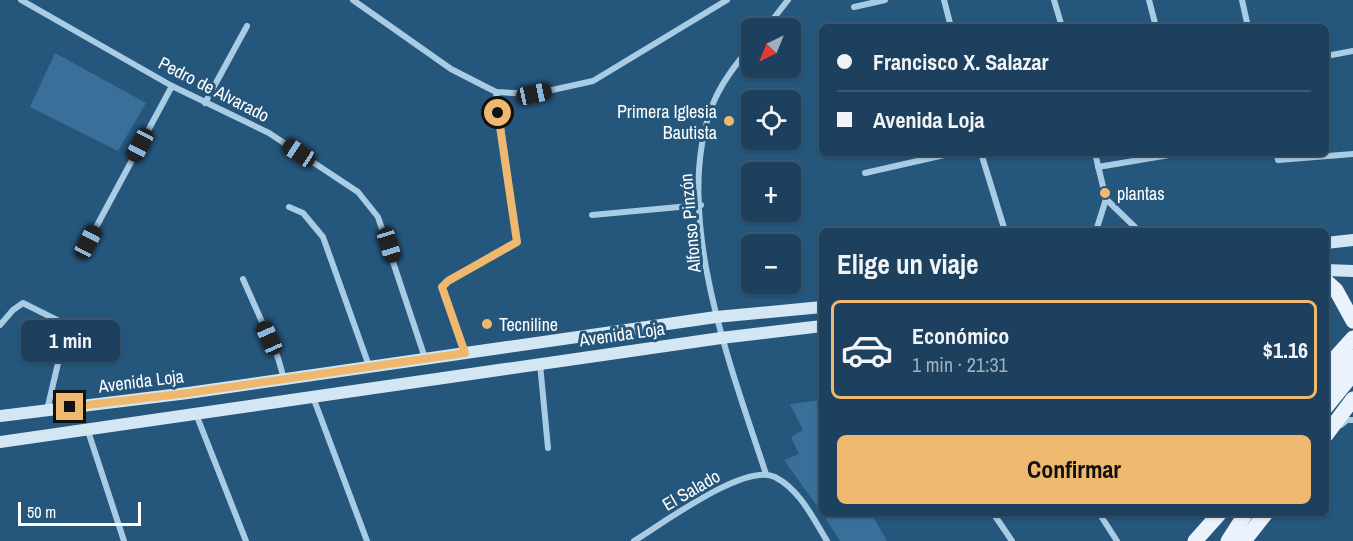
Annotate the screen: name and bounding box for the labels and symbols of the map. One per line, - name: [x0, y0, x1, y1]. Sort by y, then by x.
- north arrow: [741, 18, 801, 78]
- street label: Pedro de Alvarado: [154, 50, 274, 128]
- car: [515, 81, 553, 107]
- route start: [484, 99, 511, 126]
- place label: Primera Iglesia Bautista: [617, 99, 717, 145]
- marker: Primera Iglesia Bautista: [722, 114, 736, 128]
- car: [124, 125, 156, 165]
- car: [279, 136, 319, 170]
- street label: Alfonso Pinzón: [673, 172, 707, 275]
- place label: plantas: [1117, 181, 1165, 206]
- marker: plantas: [1098, 186, 1112, 200]
- car: [72, 222, 104, 262]
- car: [375, 225, 403, 265]
- place label: Tecniline: [499, 312, 558, 337]
- street label: Avenida Loja: [577, 316, 666, 352]
- marker: Tecniline: [480, 317, 494, 331]
- car: [253, 318, 285, 358]
- callout: 1 min: [20, 320, 119, 362]
- street label: Avenida Loja: [96, 363, 185, 399]
- route end: [56, 393, 83, 420]
- street label: El Salado: [657, 463, 725, 517]
- scale bar: [18, 499, 141, 526]

